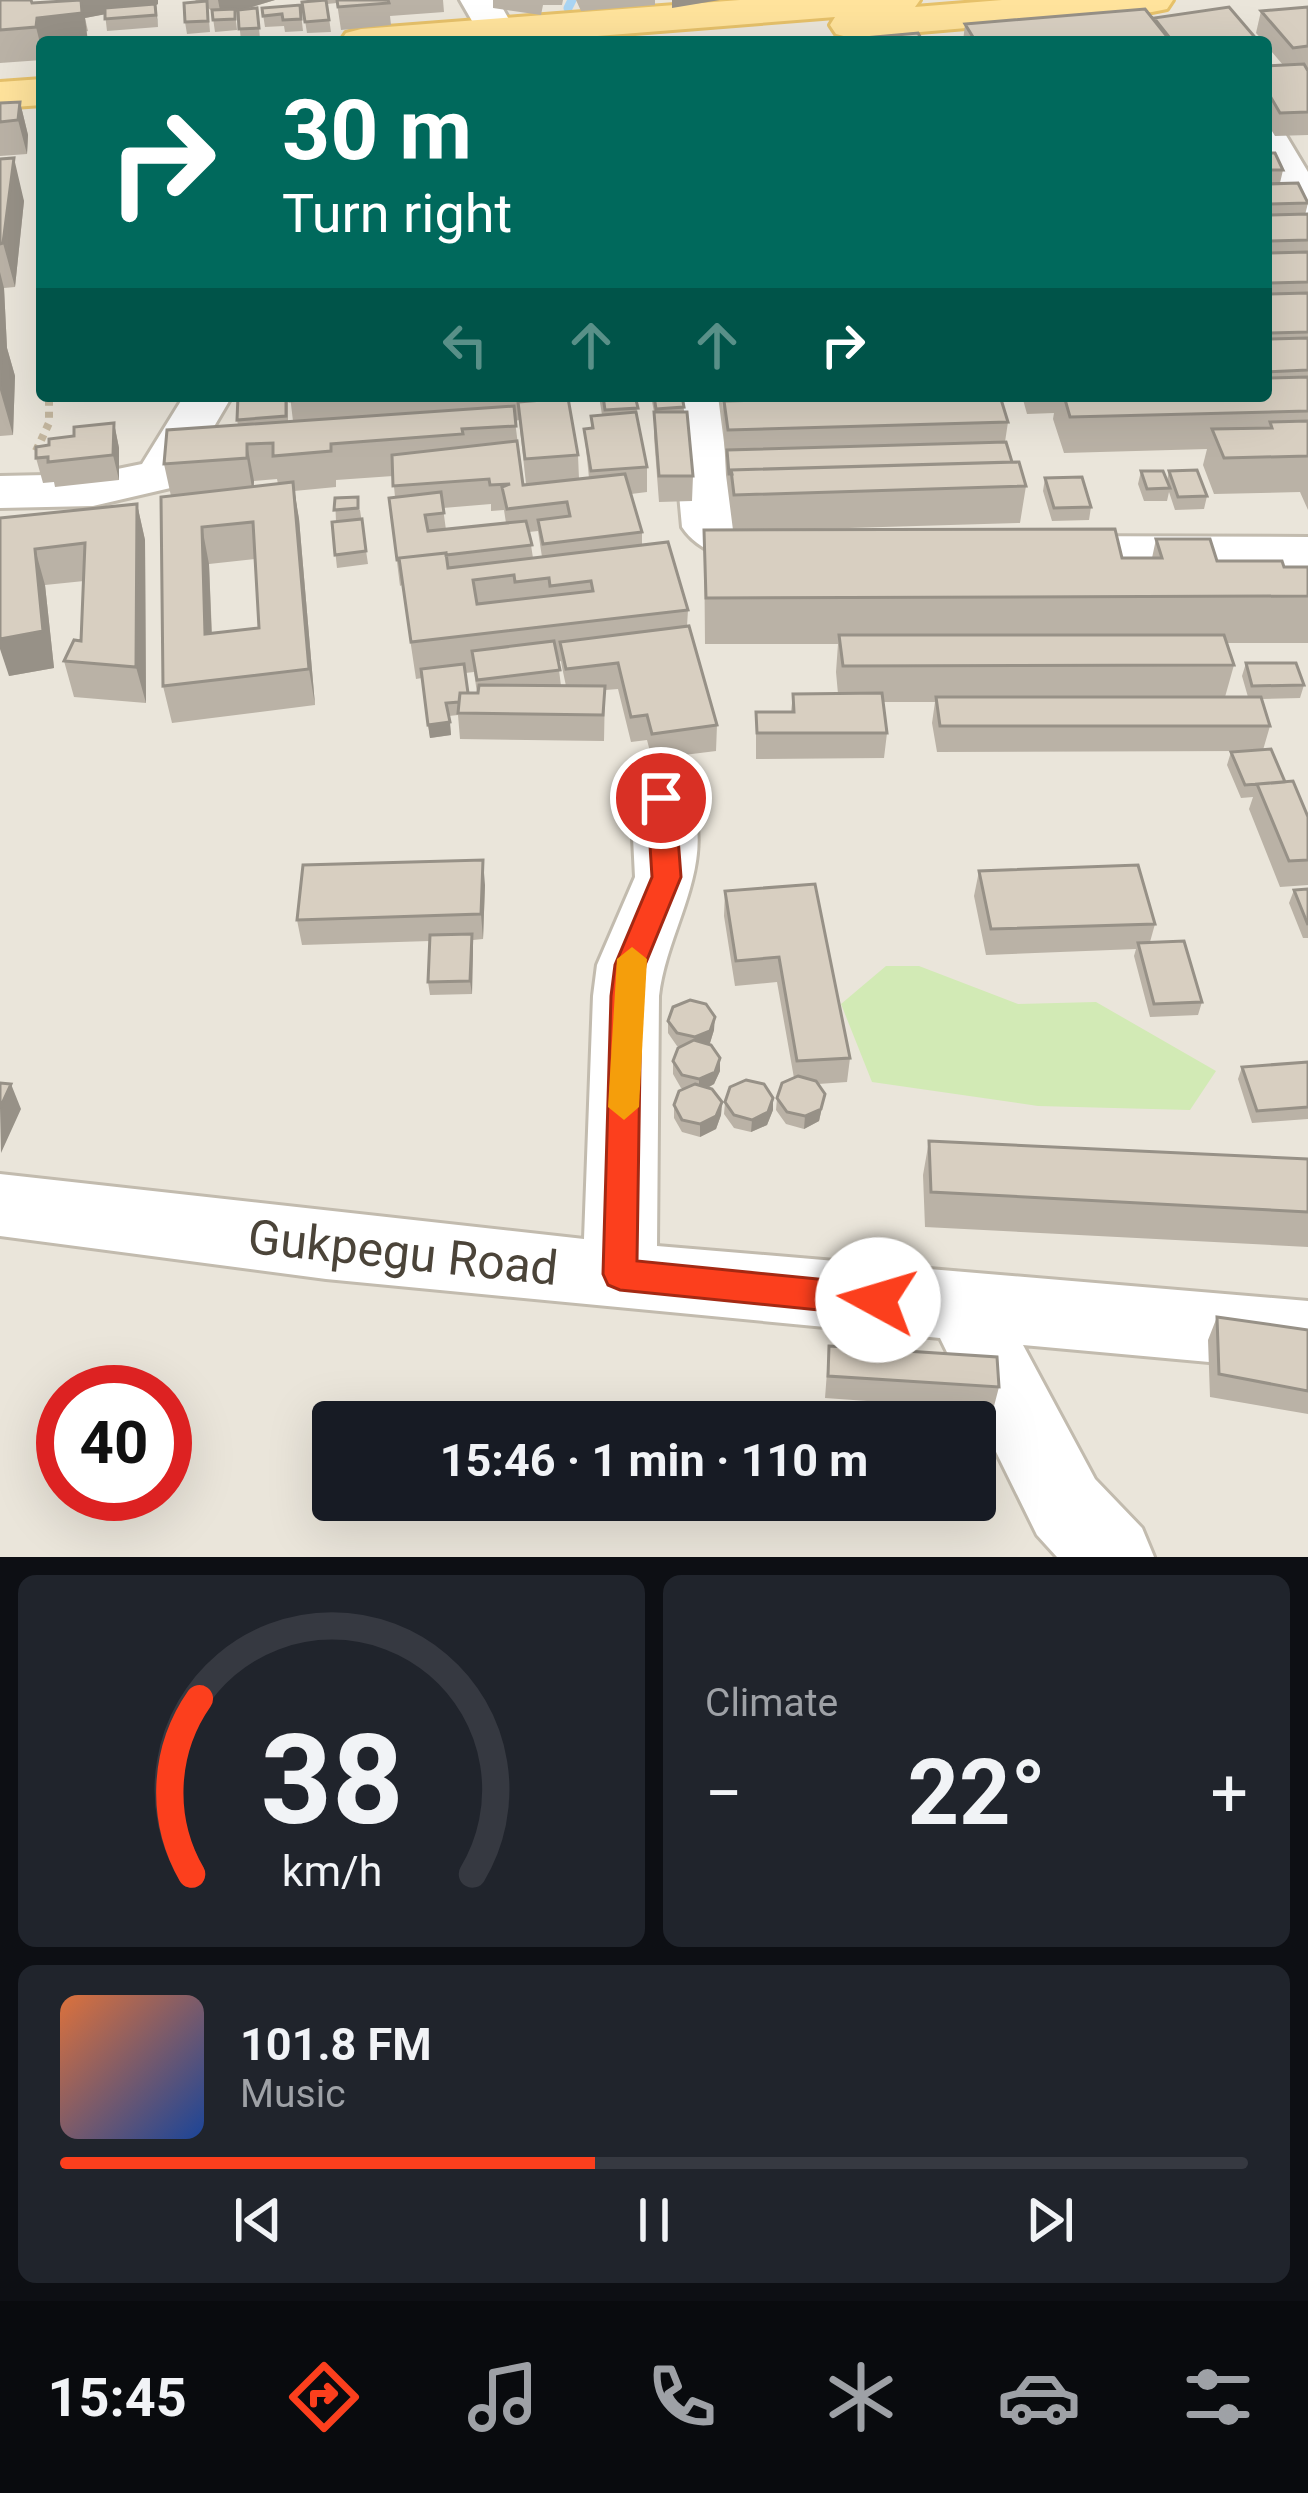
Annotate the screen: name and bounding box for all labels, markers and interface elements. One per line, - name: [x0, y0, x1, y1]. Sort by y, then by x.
- text: 30 m: [282, 81, 472, 180]
- icon: right: [84, 84, 240, 240]
- text: Turn right: [282, 182, 512, 245]
- icon: left: [432, 312, 498, 378]
- icon: ahead: [558, 312, 624, 378]
- icon: ahead: [684, 312, 750, 378]
- icon: right: [810, 312, 876, 378]
- pin: [610, 747, 712, 849]
- icon: arrive: [628, 765, 694, 831]
- street label: Gukpegu Road: [245, 1208, 561, 1297]
- position arrow: [815, 1237, 941, 1363]
- speed limit sign: 40: [36, 1365, 192, 1521]
- text: 15:46 · 1 min · 110 m: [440, 1434, 868, 1487]
- text: Climate: [705, 1680, 838, 1726]
- text: 38: [260, 1707, 403, 1853]
- text: 22°: [907, 1741, 1046, 1846]
- text: −: [705, 1755, 743, 1832]
- text: +: [1211, 1755, 1248, 1832]
- text: km/h: [281, 1846, 382, 1896]
- text: 101.8 FM: [240, 2018, 432, 2071]
- text: Music: [240, 2071, 346, 2117]
- icon: previous: [225, 2187, 291, 2253]
- icon: pause: [621, 2187, 687, 2253]
- icon: next: [1017, 2187, 1083, 2253]
- icon: directions: [282, 2355, 366, 2439]
- icon: music: [461, 2355, 545, 2439]
- icon: phone: [640, 2355, 724, 2439]
- icon: climate: [819, 2355, 903, 2439]
- icon: car: [997, 2355, 1081, 2439]
- icon: filters: [1176, 2355, 1260, 2439]
- text: 15:45: [47, 2366, 187, 2429]

